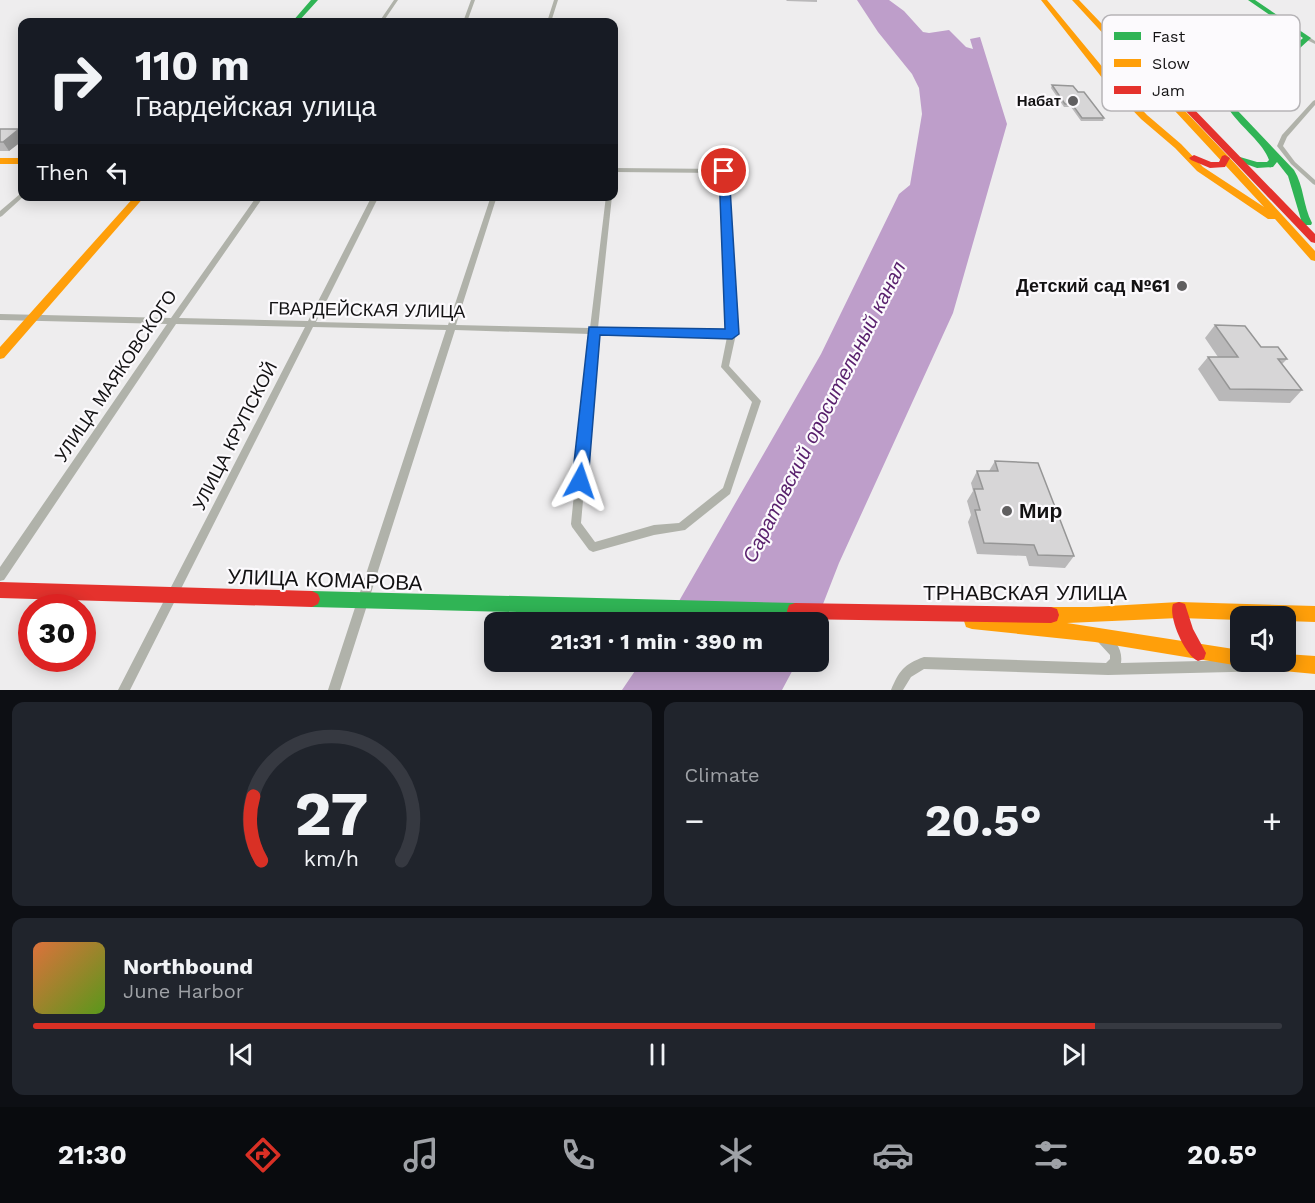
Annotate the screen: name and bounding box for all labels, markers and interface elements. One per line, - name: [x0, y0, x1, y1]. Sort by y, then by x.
- legend: [1102, 15, 1300, 111]
- text: Fast: [1152, 27, 1185, 46]
- text: 110 m: [135, 41, 250, 90]
- icon: right: [36, 42, 114, 120]
- text: Slow: [1152, 54, 1190, 73]
- text: Jam: [1152, 81, 1185, 100]
- text: Гвардейская улица: [135, 91, 376, 123]
- place label: Набат: [1017, 92, 1061, 110]
- marker: Набат: [1066, 94, 1080, 108]
- pin: [698, 145, 749, 196]
- icon: arrive: [707, 154, 740, 187]
- icon: left: [101, 156, 134, 189]
- text: Then: [36, 160, 89, 185]
- water label: Саратовский оросительный канал: [737, 257, 911, 567]
- place label: Детский сад №61: [1016, 275, 1170, 296]
- marker: Детский сад №61: [1175, 279, 1189, 293]
- street label: УЛИЦА МАЯКОВСКОГО: [50, 286, 181, 466]
- street label: ГВАРДЕЙСКАЯ УЛИЦА: [269, 297, 465, 322]
- street label: УЛИЦА КРУПСКОЙ: [188, 358, 281, 513]
- position arrow: [548, 449, 612, 513]
- place label: Мир: [1019, 498, 1062, 523]
- marker: Мир: [1000, 504, 1014, 518]
- street label: УЛИЦА КОМАРОВА: [227, 564, 423, 595]
- street label: ТРНАВСКАЯ УЛИЦА: [923, 580, 1127, 605]
- speed limit sign: 30: [18, 594, 96, 672]
- map controls: [1230, 606, 1296, 672]
- button: sound: [1230, 606, 1296, 672]
- text: 21:31 · 1 min · 390 m: [550, 629, 763, 654]
- text: Climate: [685, 763, 760, 787]
- text: 27: [295, 777, 369, 850]
- text: 20.5°: [925, 794, 1042, 847]
- text: −: [685, 801, 704, 840]
- text: +: [1262, 801, 1282, 840]
- text: km/h: [304, 846, 359, 871]
- text: Northbound: [123, 954, 253, 979]
- text: June Harbor: [123, 979, 244, 1003]
- icon: previous: [225, 1038, 258, 1071]
- icon: pause: [641, 1038, 674, 1071]
- icon: next: [1057, 1038, 1090, 1071]
- icon: directions: [242, 1134, 284, 1176]
- icon: music: [400, 1134, 442, 1176]
- icon: phone: [557, 1134, 599, 1176]
- icon: climate: [715, 1134, 757, 1176]
- icon: car: [872, 1134, 914, 1176]
- icon: filters: [1030, 1134, 1072, 1176]
- text: 21:30: [58, 1139, 127, 1171]
- text: 20.5°: [1187, 1139, 1257, 1171]

